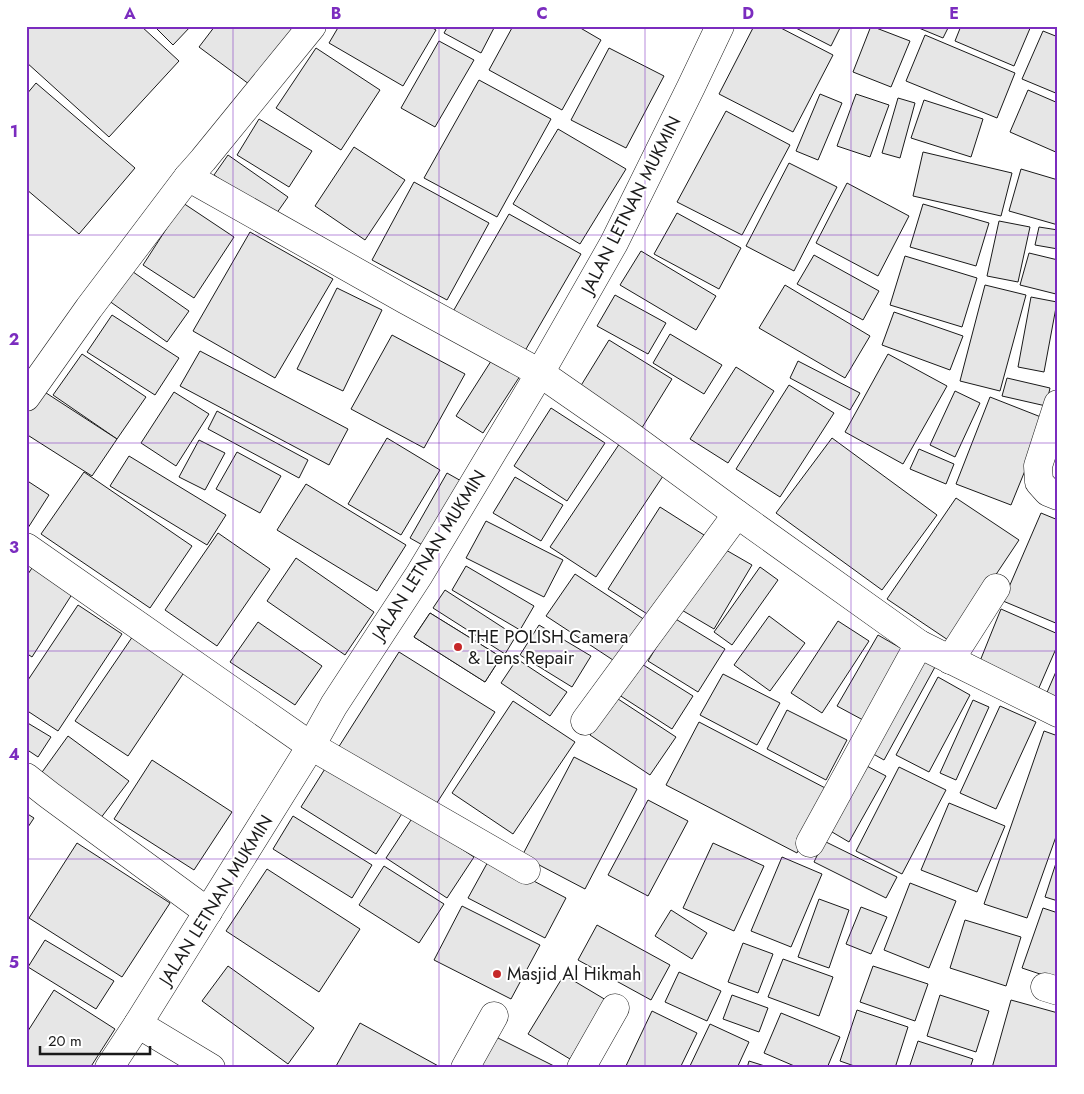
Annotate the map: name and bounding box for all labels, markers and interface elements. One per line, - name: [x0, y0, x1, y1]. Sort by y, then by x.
- text: A: [123, 2, 136, 25]
- text: B: [331, 2, 341, 25]
- text: C: [536, 2, 548, 25]
- text: D: [742, 2, 754, 25]
- text: E: [949, 2, 959, 25]
- street label: JALAN LETNAN MUKMIN: [574, 112, 687, 300]
- text: 1: [10, 120, 18, 143]
- text: 2: [9, 328, 19, 351]
- street label: JALAN LETNAN MUKMIN: [365, 465, 492, 647]
- text: 3: [9, 536, 19, 559]
- place label: THE POLISH Camera & Lens Repair: [468, 624, 628, 671]
- marker: THE POLISH Camera & Lens Repair: [452, 641, 464, 653]
- text: 4: [8, 743, 20, 766]
- street label: JALAN LETNAN MUKMIN: [152, 810, 279, 992]
- text: 5: [9, 951, 19, 974]
- place label: Masjid Al Hikmah: [507, 961, 641, 987]
- marker: Masjid Al Hikmah: [491, 968, 503, 980]
- scale bar: [40, 1024, 150, 1056]
- text: 20 m: [48, 1030, 82, 1052]

